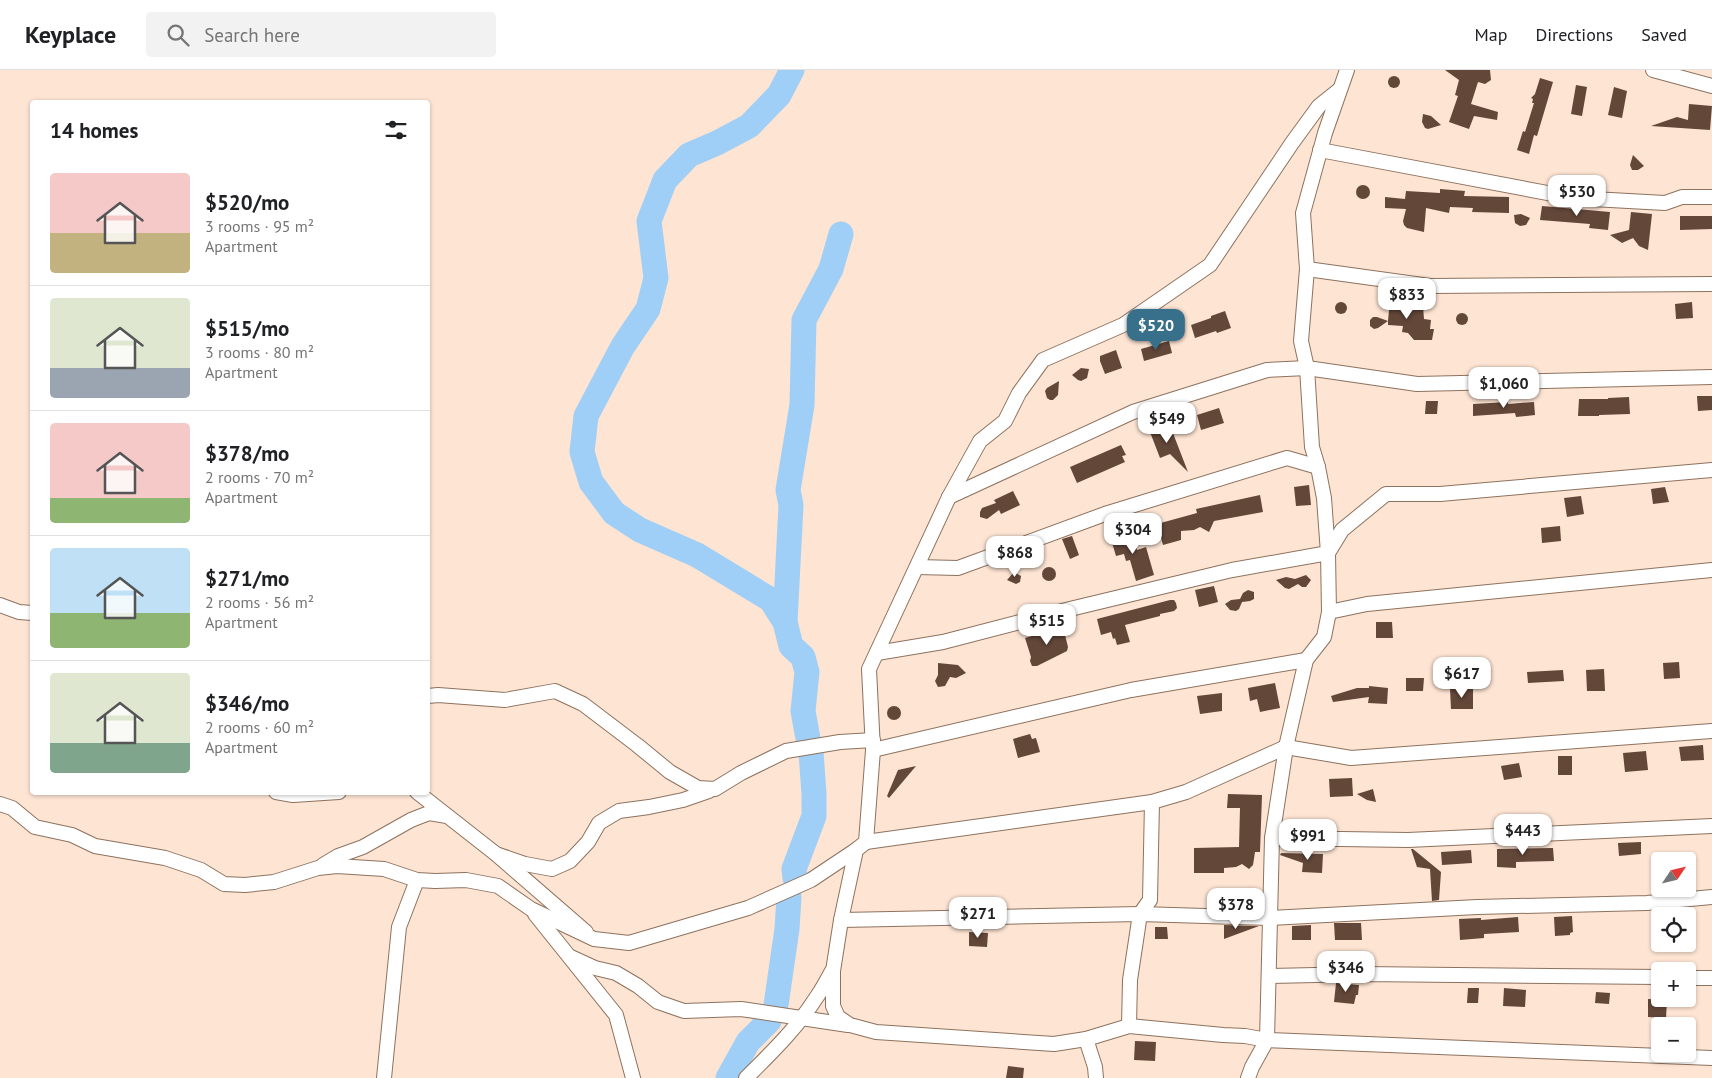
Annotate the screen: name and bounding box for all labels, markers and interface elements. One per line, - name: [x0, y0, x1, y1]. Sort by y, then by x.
- search box: [146, 12, 496, 57]
- text: Keyplace: [25, 19, 116, 50]
- icon: search: [164, 21, 192, 49]
- text: Search here: [204, 23, 300, 47]
- text: Map: [1475, 23, 1507, 46]
- text: Directions: [1535, 23, 1613, 46]
- text: Saved: [1641, 23, 1687, 46]
- icon: filters: [382, 116, 410, 144]
- text: 14 homes: [50, 117, 138, 144]
- pin: $530: [1547, 174, 1607, 217]
- text: $530: [1559, 181, 1595, 201]
- text: $520/mo: [205, 189, 289, 216]
- icon: home: [90, 193, 150, 253]
- text: 3 rooms · 95 m²: [205, 216, 314, 236]
- text: Apartment: [205, 236, 278, 256]
- pin: $833: [1377, 278, 1437, 320]
- text: $833: [1389, 284, 1425, 304]
- pin: $520: [1126, 308, 1186, 351]
- text: $515/mo: [205, 315, 289, 342]
- text: $520: [1138, 315, 1174, 335]
- icon: home: [90, 318, 150, 378]
- text: 3 rooms · 80 m²: [205, 342, 314, 362]
- text: Apartment: [205, 362, 278, 382]
- pin: $1,060: [1463, 366, 1545, 409]
- text: $1,060: [1479, 373, 1529, 393]
- pin: $549: [1137, 402, 1197, 444]
- text: $549: [1149, 408, 1185, 428]
- text: $378/mo: [205, 440, 289, 467]
- icon: home: [90, 443, 150, 503]
- text: 2 rooms · 70 m²: [205, 467, 314, 487]
- text: Apartment: [205, 487, 278, 507]
- pin: $304: [1103, 512, 1163, 555]
- text: $304: [1115, 519, 1151, 539]
- pin: $868: [985, 536, 1045, 578]
- text: $868: [997, 542, 1033, 562]
- text: $271/mo: [205, 565, 289, 592]
- icon: home: [90, 568, 150, 628]
- text: 2 rooms · 56 m²: [205, 592, 314, 612]
- pin: $515: [1017, 604, 1077, 646]
- text: $515: [1029, 610, 1065, 630]
- text: Apartment: [205, 612, 278, 632]
- pin: $617: [1432, 656, 1492, 699]
- text: $617: [1444, 663, 1480, 683]
- text: $346/mo: [205, 690, 289, 717]
- icon: home: [90, 693, 150, 753]
- text: 2 rooms · 60 m²: [205, 717, 314, 737]
- text: Apartment: [205, 737, 278, 757]
- pin: $443: [1493, 814, 1553, 856]
- pin: $991: [1278, 818, 1338, 861]
- text: $443: [1505, 820, 1541, 840]
- text: $991: [1290, 825, 1326, 845]
- north arrow: [1651, 852, 1696, 898]
- map controls: [1651, 852, 1696, 1062]
- pin: $378: [1206, 888, 1266, 930]
- text: $378: [1218, 894, 1254, 914]
- pin: $271: [948, 896, 1008, 939]
- text: $271: [960, 903, 996, 923]
- button: locate: [1651, 907, 1696, 952]
- pin: $346: [1316, 950, 1376, 993]
- text: $346: [1328, 957, 1364, 977]
- button: +: [1651, 962, 1696, 1007]
- button: −: [1651, 1017, 1696, 1062]

